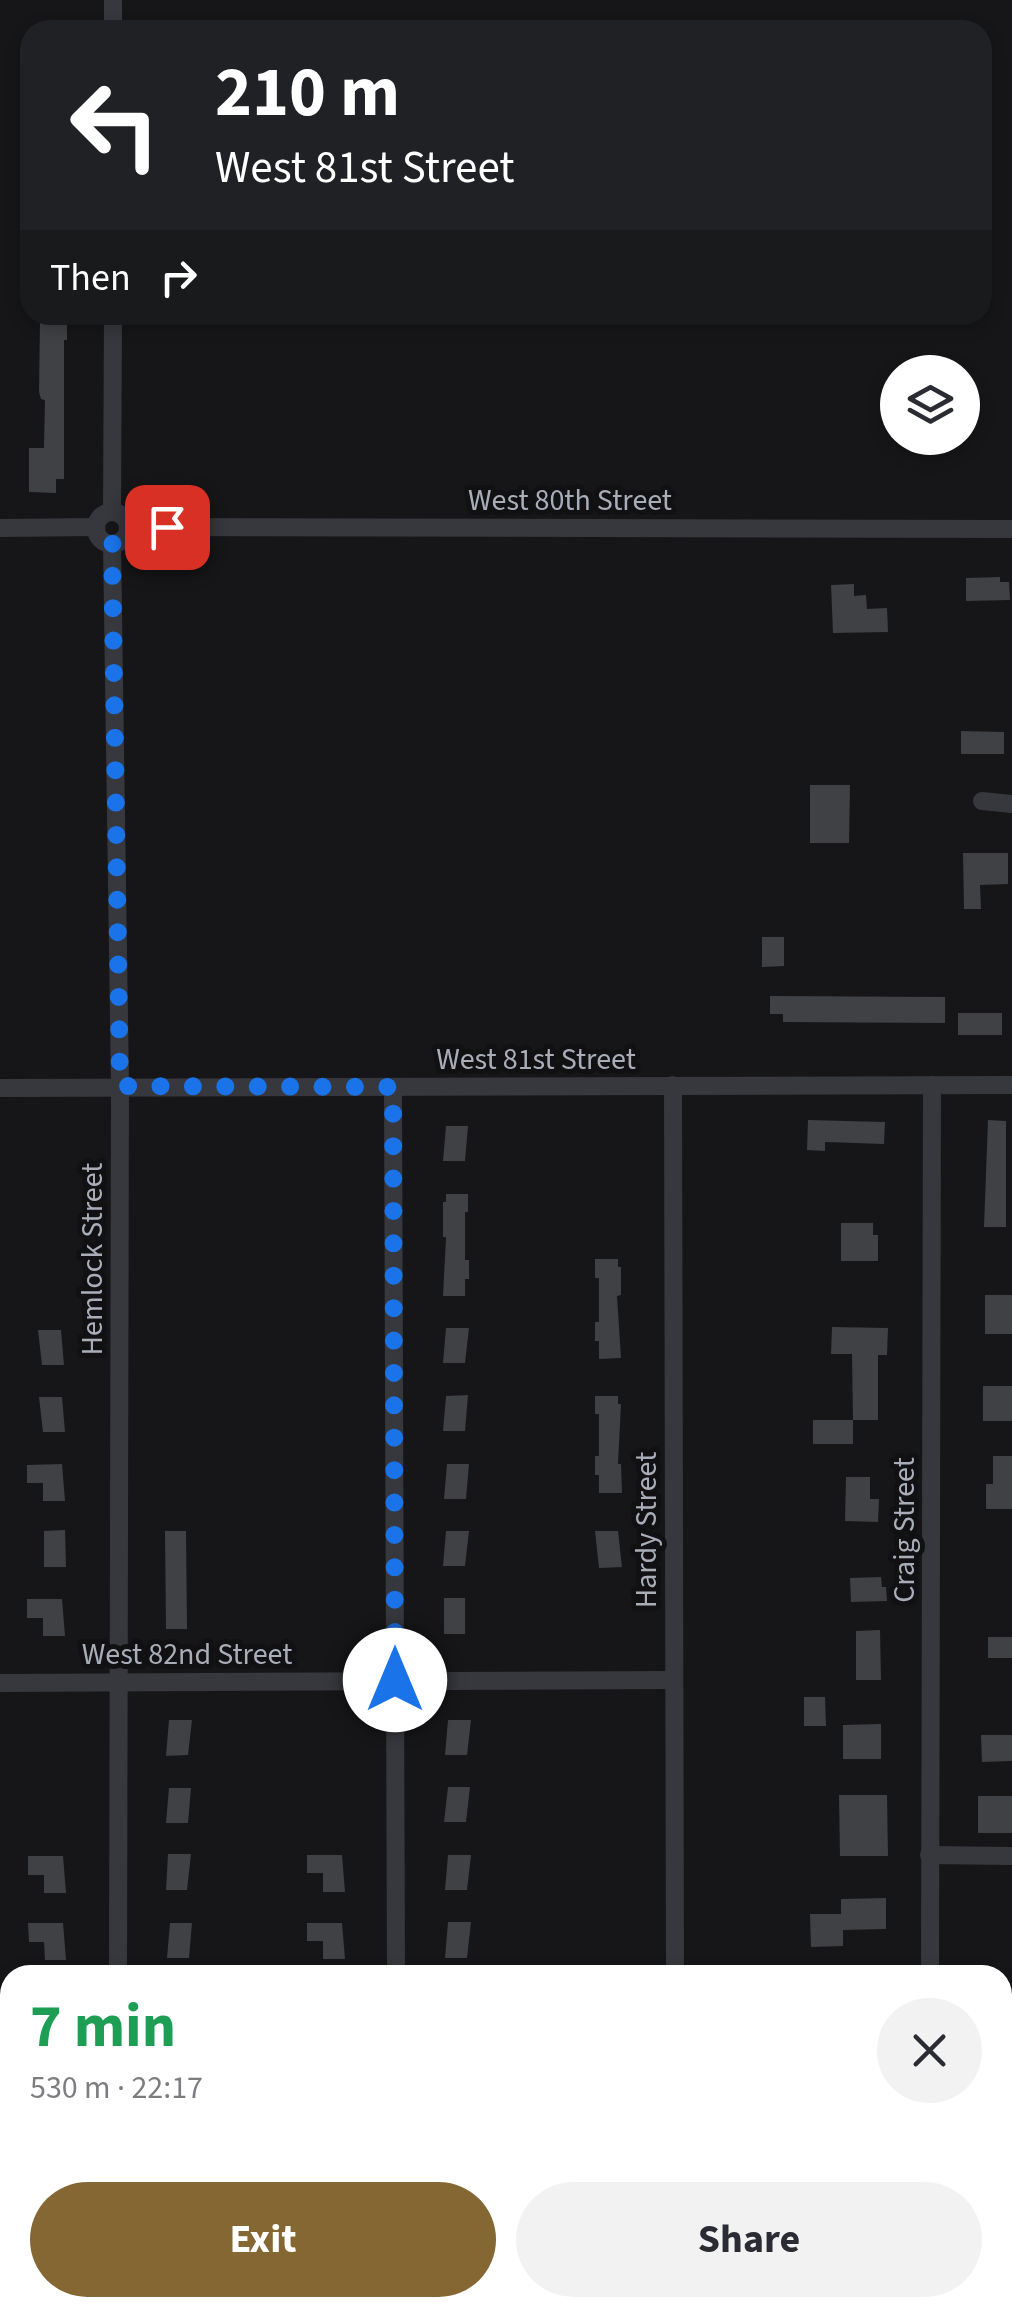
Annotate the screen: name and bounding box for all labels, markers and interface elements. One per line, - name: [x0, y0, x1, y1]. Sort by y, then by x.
- text: 210 m: [215, 43, 400, 143]
- icon: left: [50, 60, 180, 190]
- text: West 81st Street: [215, 136, 515, 200]
- icon: right: [151, 250, 206, 305]
- text: Then: [50, 251, 131, 305]
- map controls: [880, 355, 980, 455]
- button: layers: [880, 355, 980, 455]
- street label: West 80th Street: [468, 479, 672, 522]
- pin: [125, 485, 210, 570]
- icon: arrive: [140, 500, 195, 555]
- street label: West 81st Street: [436, 1038, 636, 1081]
- street label: Hemlock Street: [71, 1163, 114, 1355]
- street label: Hardy Street: [625, 1452, 668, 1608]
- street label: Craig Street: [883, 1457, 926, 1603]
- position arrow: [343, 1628, 447, 1732]
- street label: West 82nd Street: [82, 1633, 292, 1676]
- text: 7 min: [30, 1985, 176, 2070]
- button: close: [877, 1998, 982, 2103]
- text: 530 m · 22:17: [30, 2065, 203, 2111]
- button: Exit: [30, 2182, 496, 2297]
- button: Share: [516, 2182, 982, 2297]

